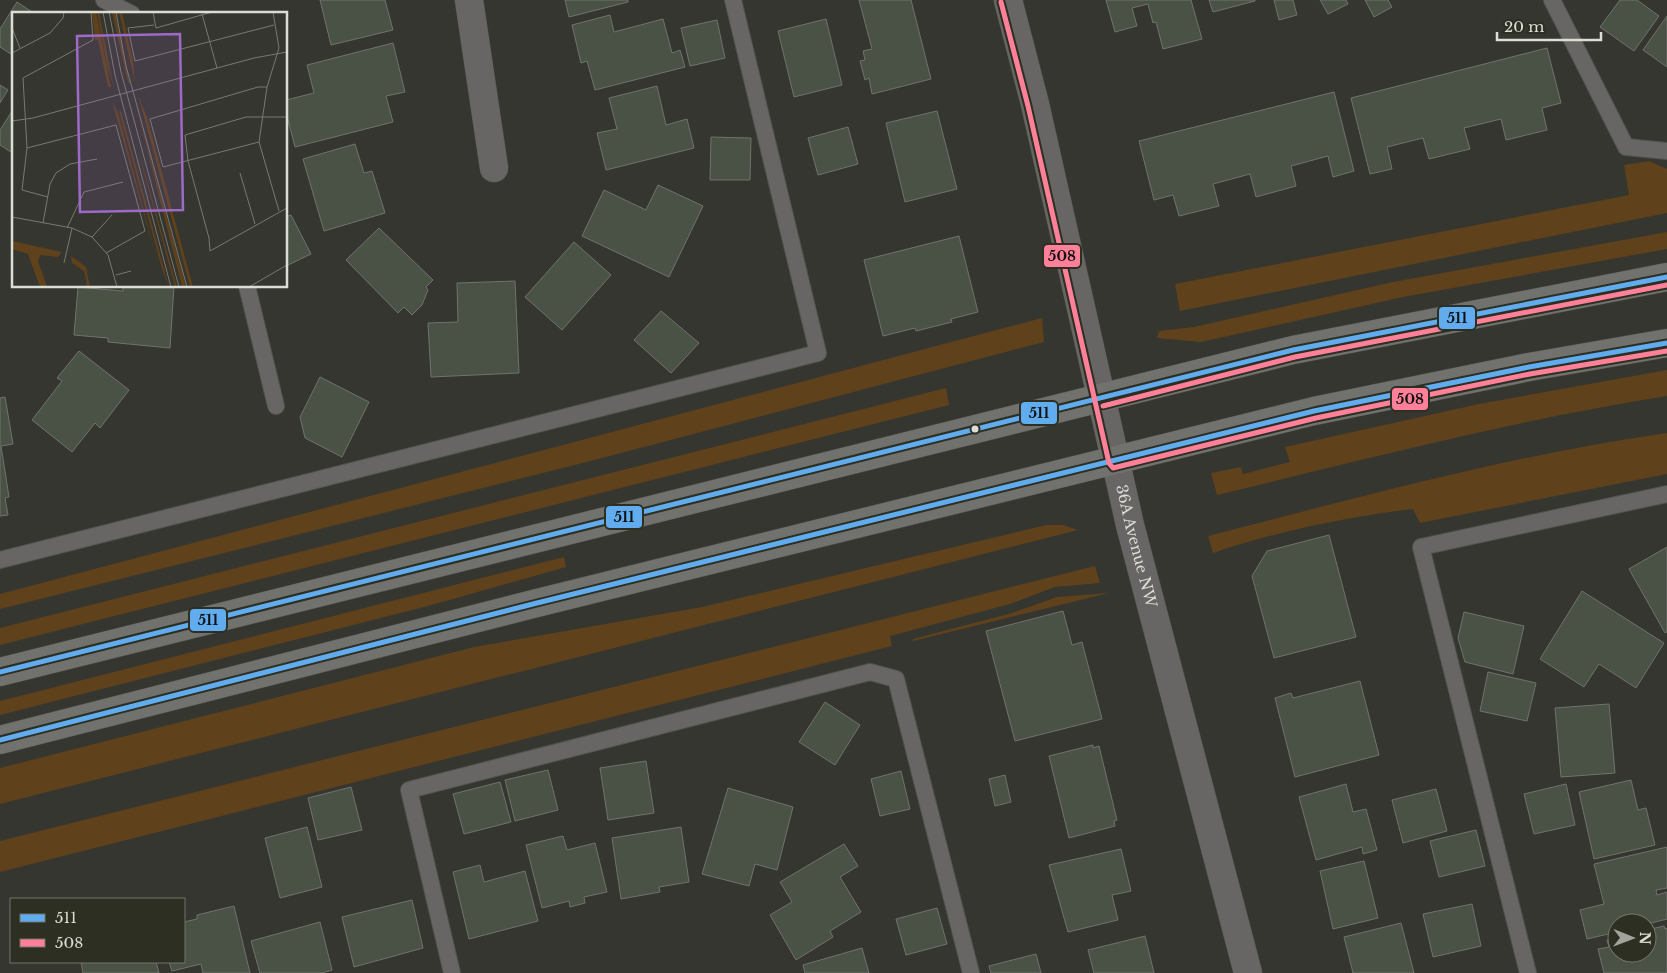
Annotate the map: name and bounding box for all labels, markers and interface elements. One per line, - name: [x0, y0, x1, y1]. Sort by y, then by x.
- scale bar: [1497, 10, 1601, 42]
- inset map: [12, 12, 288, 288]
- text: 20 m: [1504, 17, 1544, 36]
- line badge: 508: [1043, 244, 1081, 268]
- text: 508: [1048, 247, 1076, 265]
- line badge: 511: [1438, 306, 1476, 330]
- text: 511: [1447, 309, 1467, 327]
- line badge: 508: [1391, 387, 1429, 411]
- text: 508: [1396, 390, 1424, 408]
- line badge: 511: [1020, 401, 1058, 425]
- text: 511: [1029, 404, 1049, 422]
- unlabelled marker: [970, 424, 980, 434]
- street label: 36A Avenue NW: [1112, 483, 1161, 610]
- line badge: 511: [605, 505, 643, 529]
- text: 511: [614, 508, 634, 526]
- line badge: 511: [189, 608, 227, 632]
- text: 511: [198, 611, 218, 629]
- legend: [10, 898, 185, 963]
- text: 511: [55, 908, 77, 927]
- north arrow: [1607, 913, 1657, 963]
- text: N: [1636, 931, 1654, 945]
- text: 508: [55, 933, 83, 952]

